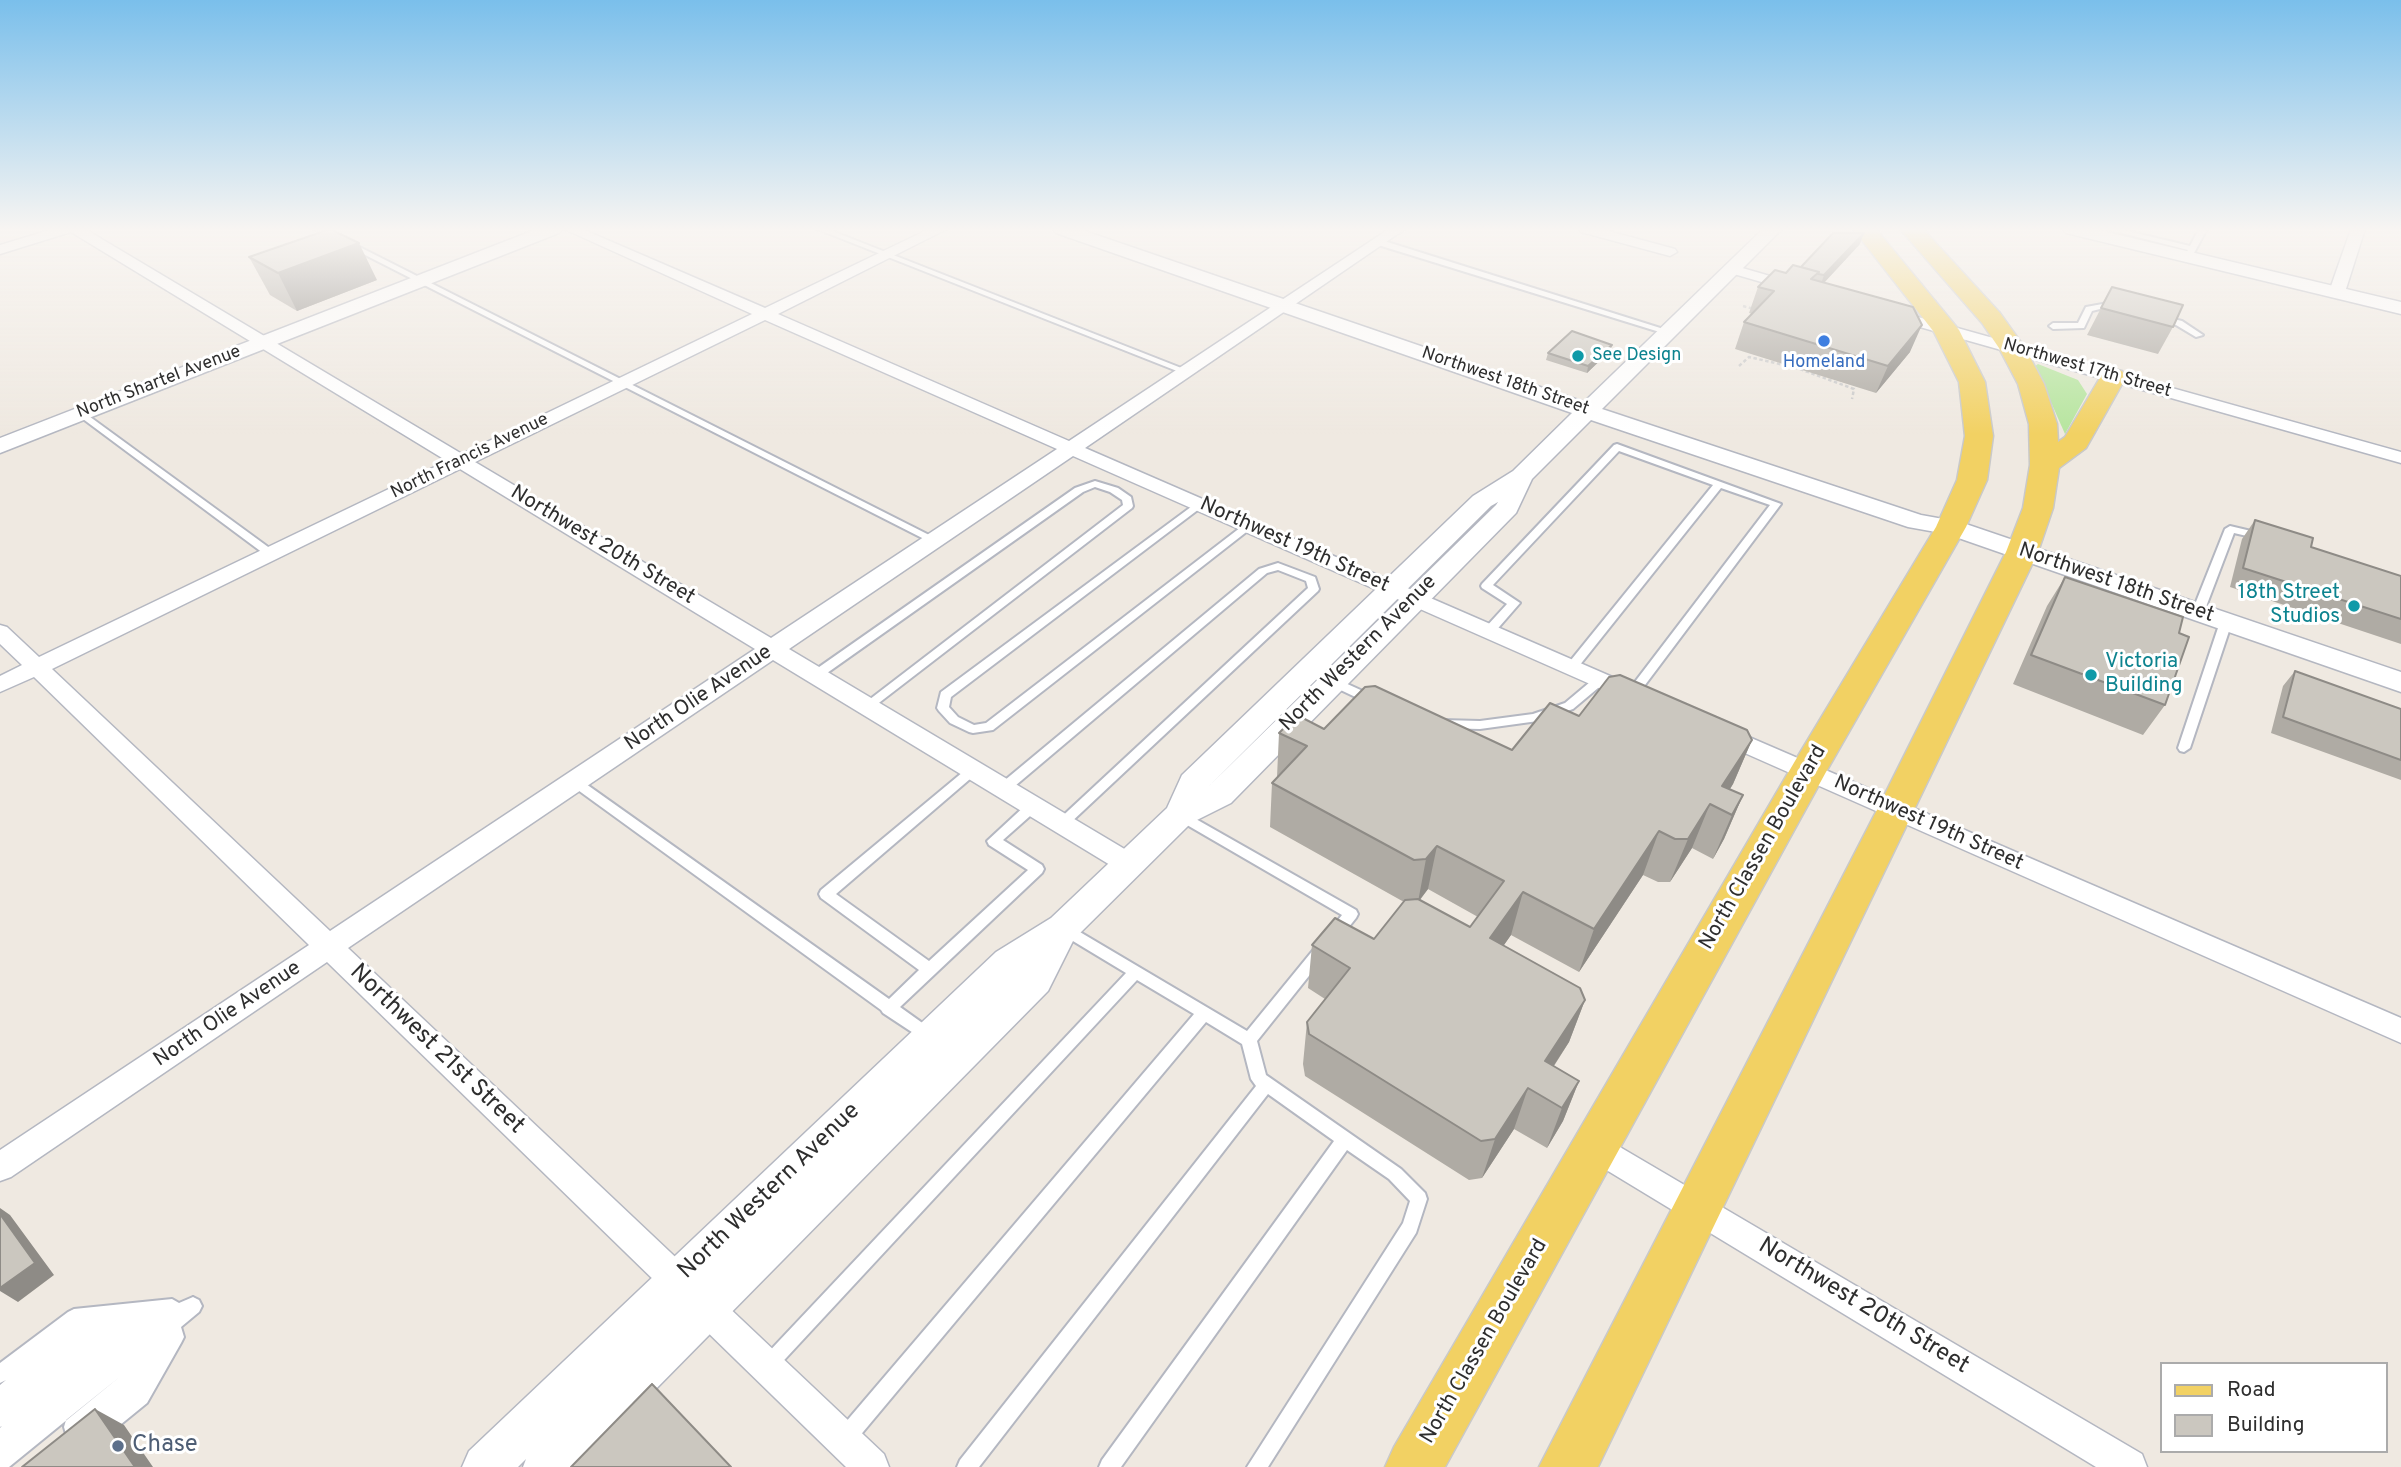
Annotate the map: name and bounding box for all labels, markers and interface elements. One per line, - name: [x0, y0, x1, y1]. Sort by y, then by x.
- marker: Homeland: [1816, 333, 1832, 349]
- street label: Northwest 17th Street: [2001, 335, 2173, 403]
- street label: North Shartel Avenue: [74, 342, 244, 424]
- street label: Northwest 18th Street: [1418, 343, 1592, 421]
- place label: See Design: [1592, 345, 1681, 367]
- marker: See Design: [1570, 348, 1586, 364]
- place label: Homeland: [1783, 352, 1865, 374]
- street label: North Francis Avenue: [388, 409, 552, 505]
- street label: Northwest 20th Street: [505, 481, 699, 611]
- street label: Northwest 19th Street: [1195, 493, 1393, 599]
- street label: Northwest 18th Street: [2015, 539, 2217, 629]
- street label: North Western Avenue: [1275, 570, 1443, 738]
- place label: 18th Street Studios: [2238, 581, 2340, 631]
- marker: 18th Street Studios: [2346, 598, 2362, 614]
- street label: North Olie Avenue: [621, 640, 777, 758]
- place label: Victoria Building: [2105, 650, 2183, 700]
- marker: Victoria Building: [2083, 667, 2099, 683]
- street label: North Classen Boulevard: [1695, 741, 1833, 955]
- street label: Northwest 19th Street: [1829, 771, 2027, 877]
- street label: North Olie Avenue: [150, 956, 306, 1074]
- street label: Northwest 21st Street: [342, 959, 530, 1141]
- street label: North Western Avenue: [673, 1098, 867, 1286]
- street label: Northwest 20th Street: [1752, 1233, 1974, 1381]
- street label: North Classen Boulevard: [1416, 1235, 1554, 1449]
- legend: [2160, 1362, 2387, 1453]
- text: Road: [2227, 1377, 2276, 1404]
- text: Building: [2227, 1412, 2305, 1439]
- place label: Chase: [132, 1432, 198, 1460]
- marker: Chase: [110, 1438, 126, 1454]

